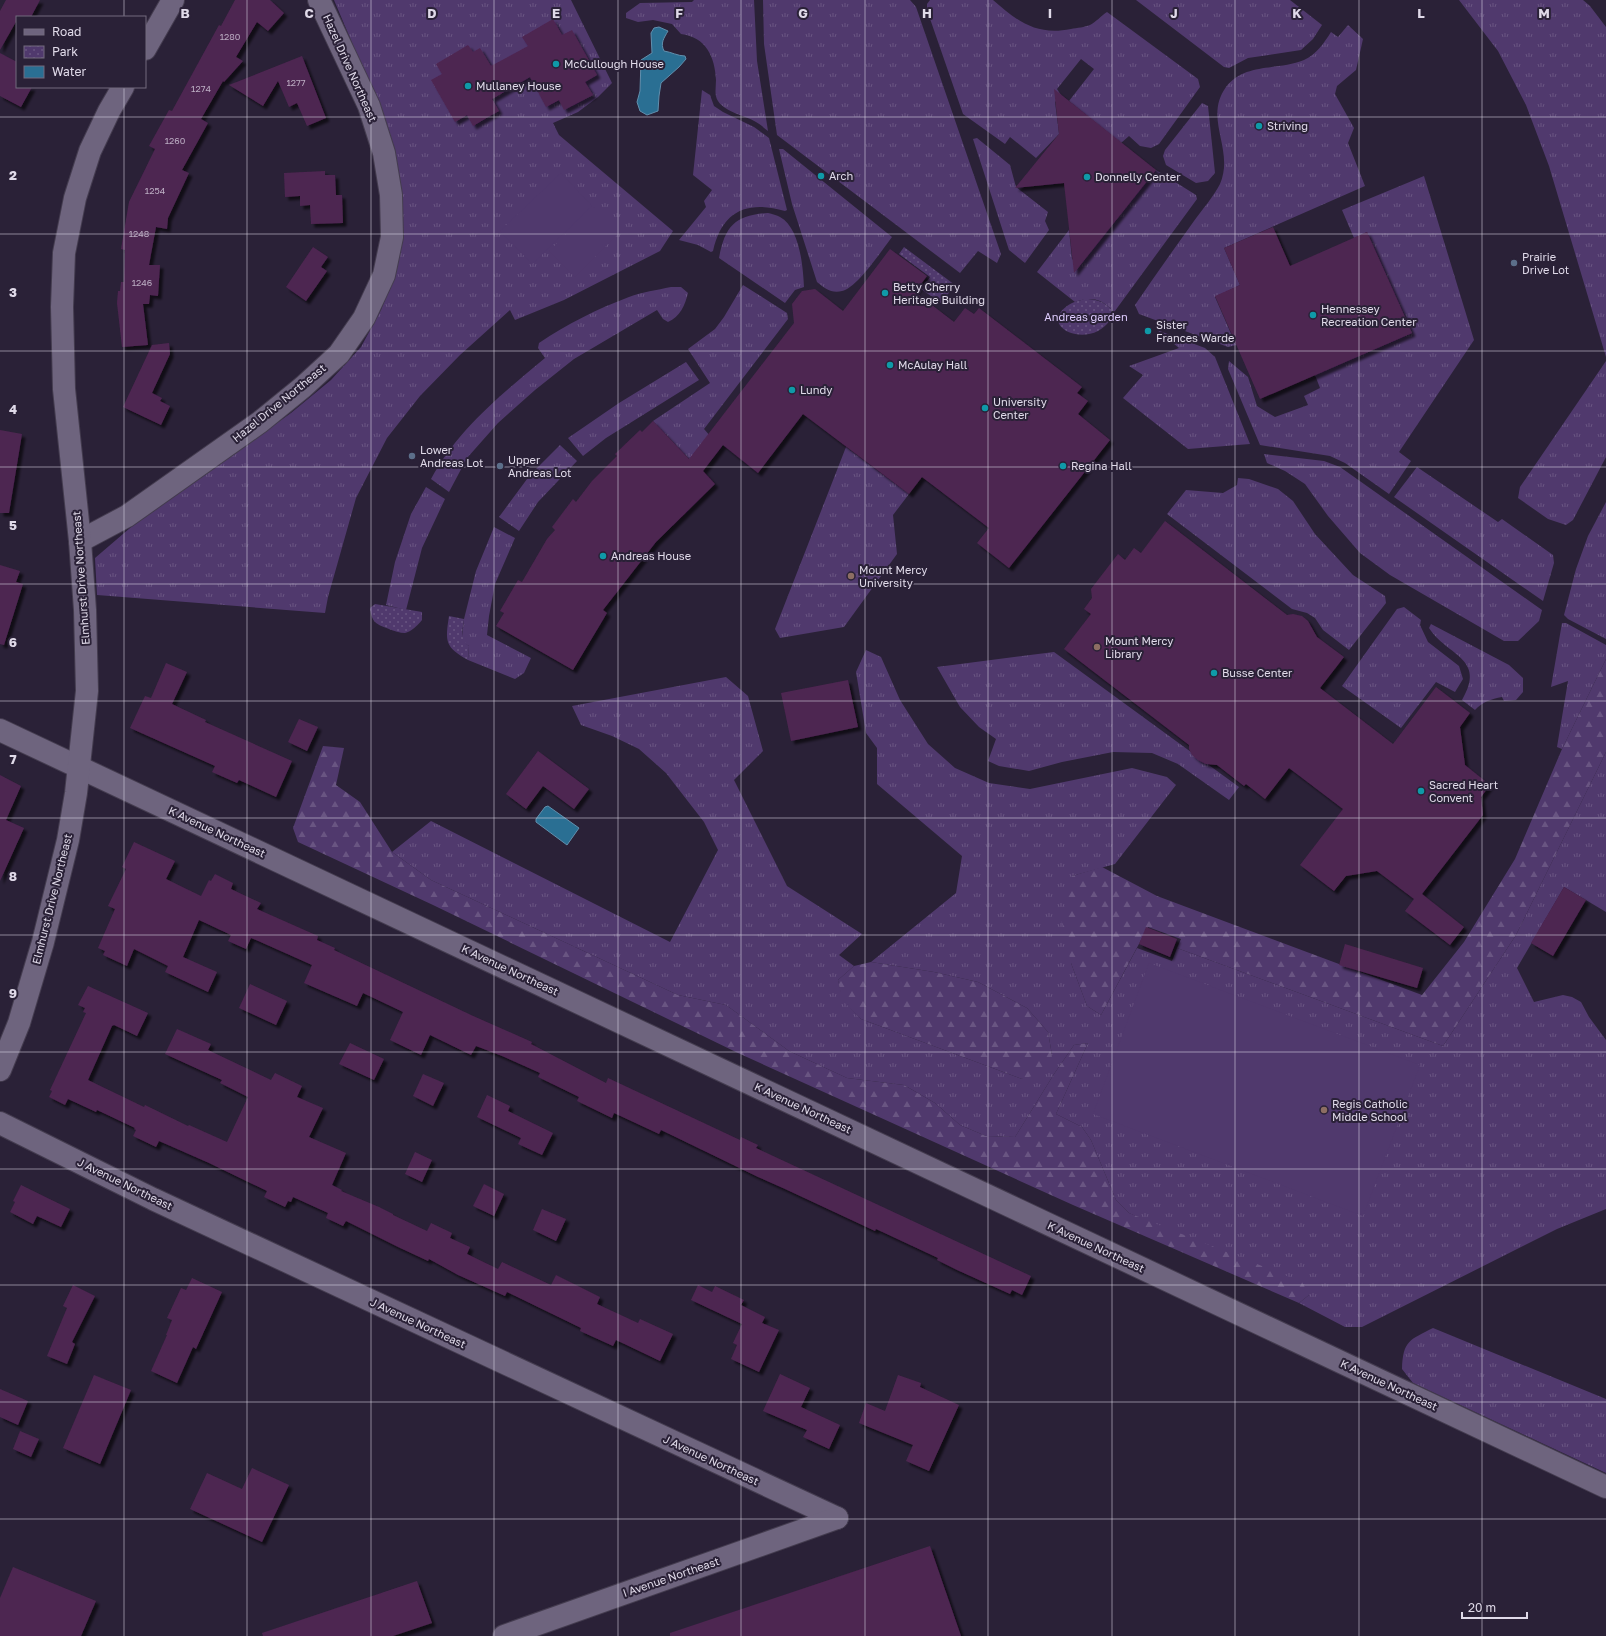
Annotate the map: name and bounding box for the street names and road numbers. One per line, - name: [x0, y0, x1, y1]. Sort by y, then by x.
- street label: Hazel Drive Northeast: [321, 12, 380, 124]
- street label: Hazel Drive Northeast: [229, 361, 328, 444]
- street label: Elmhurst Drive Northeast: [69, 511, 92, 645]
- street label: K Avenue Northeast: [167, 803, 268, 860]
- street label: Elmhurst Drive Northeast: [29, 832, 74, 966]
- street label: K Avenue Northeast: [460, 941, 561, 998]
- street label: K Avenue Northeast: [753, 1079, 854, 1136]
- street label: J Avenue Northeast: [76, 1155, 175, 1212]
- street label: K Avenue Northeast: [1046, 1218, 1147, 1275]
- street label: J Avenue Northeast: [368, 1295, 468, 1350]
- street label: K Avenue Northeast: [1339, 1356, 1440, 1413]
- street label: J Avenue Northeast: [661, 1432, 761, 1487]
- street label: I Avenue Northeast: [621, 1554, 721, 1599]

